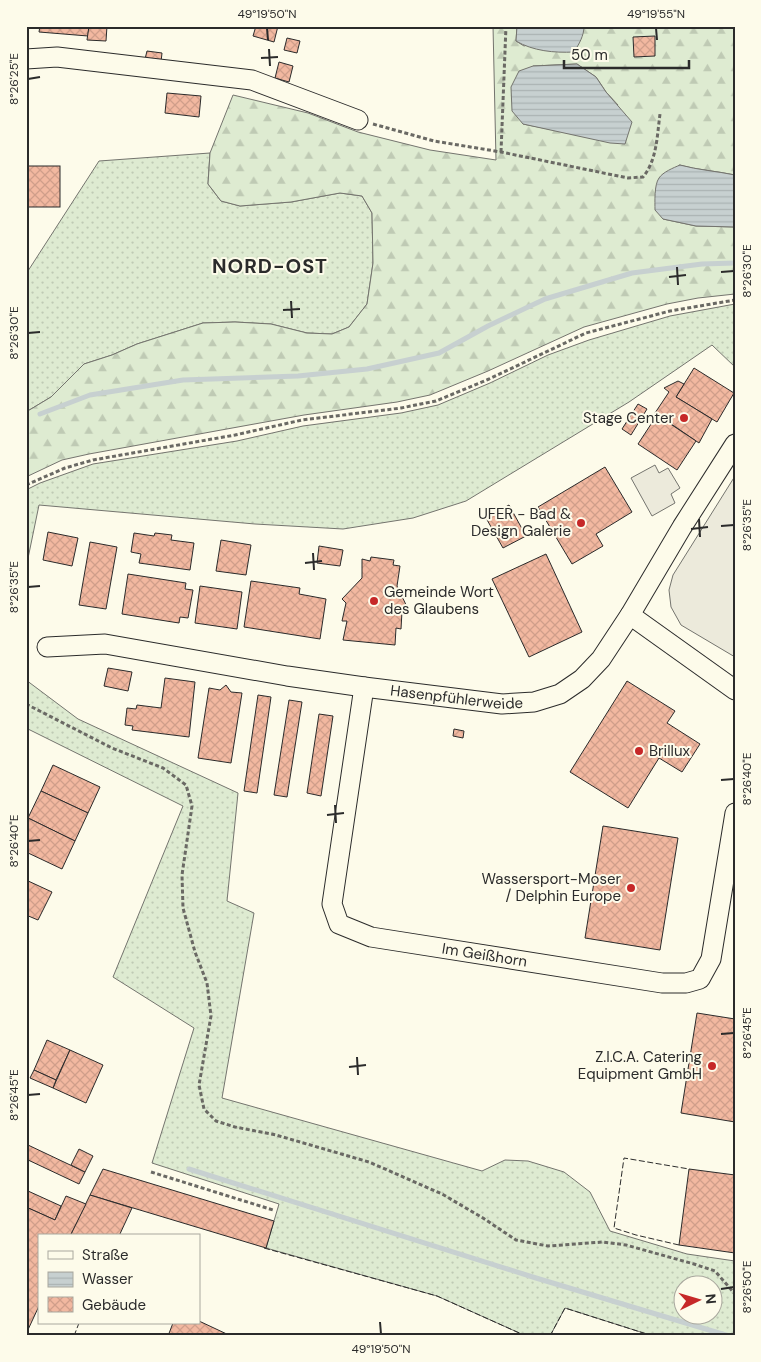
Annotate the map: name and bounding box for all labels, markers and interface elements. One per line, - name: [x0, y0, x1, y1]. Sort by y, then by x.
- text: 49°19'50"N: [237, 6, 297, 22]
- text: 49°19'55"N: [627, 6, 685, 22]
- scale bar: [564, 38, 688, 70]
- text: 50 m: [571, 45, 608, 65]
- text: 8°26'25"E: [6, 53, 22, 105]
- text: 8°26'30"E: [739, 244, 755, 298]
- district label: NORD-OST: [212, 253, 328, 279]
- text: 8°26'30"E: [6, 306, 22, 360]
- place label: Stage Center: [583, 408, 674, 428]
- marker: Stage Center: [678, 412, 690, 424]
- text: 8°26'35"E: [739, 499, 755, 551]
- place label: UFER - Bad & Design Galerie: [471, 504, 571, 541]
- marker: UFER - Bad & Design Galerie: [575, 517, 587, 529]
- text: 8°26'35"E: [6, 561, 22, 613]
- place label: Gemeinde Wort des Glaubens: [384, 582, 494, 619]
- marker: Gemeinde Wort des Glaubens: [368, 595, 380, 607]
- street label: Hasenpfühlerweide: [389, 680, 524, 714]
- place label: Brillux: [649, 741, 690, 761]
- marker: Brillux: [633, 745, 645, 757]
- text: 8°26'40"E: [739, 752, 755, 805]
- text: 8°26'40"E: [6, 814, 22, 867]
- place label: Wassersport-Moser / Delphin Europe: [481, 869, 621, 906]
- marker: Wassersport-Moser / Delphin Europe: [625, 882, 637, 894]
- street label: Im Geißhorn: [440, 938, 529, 972]
- text: 8°26'45"E: [739, 1007, 755, 1059]
- place label: Z.I.C.A. Catering Equipment GmbH: [578, 1047, 702, 1084]
- marker: Z.I.C.A. Catering Equipment GmbH: [706, 1060, 718, 1072]
- text: 8°26'45"E: [6, 1069, 22, 1121]
- legend: [38, 1234, 200, 1324]
- text: Straße: [82, 1245, 129, 1265]
- text: 8°26'50"E: [739, 1260, 755, 1314]
- text: Wasser: [82, 1269, 134, 1289]
- north arrow: [674, 1274, 724, 1324]
- text: N: [702, 1293, 720, 1305]
- text: Gebäude: [82, 1295, 146, 1315]
- text: 49°19'50"N: [351, 1341, 411, 1357]

